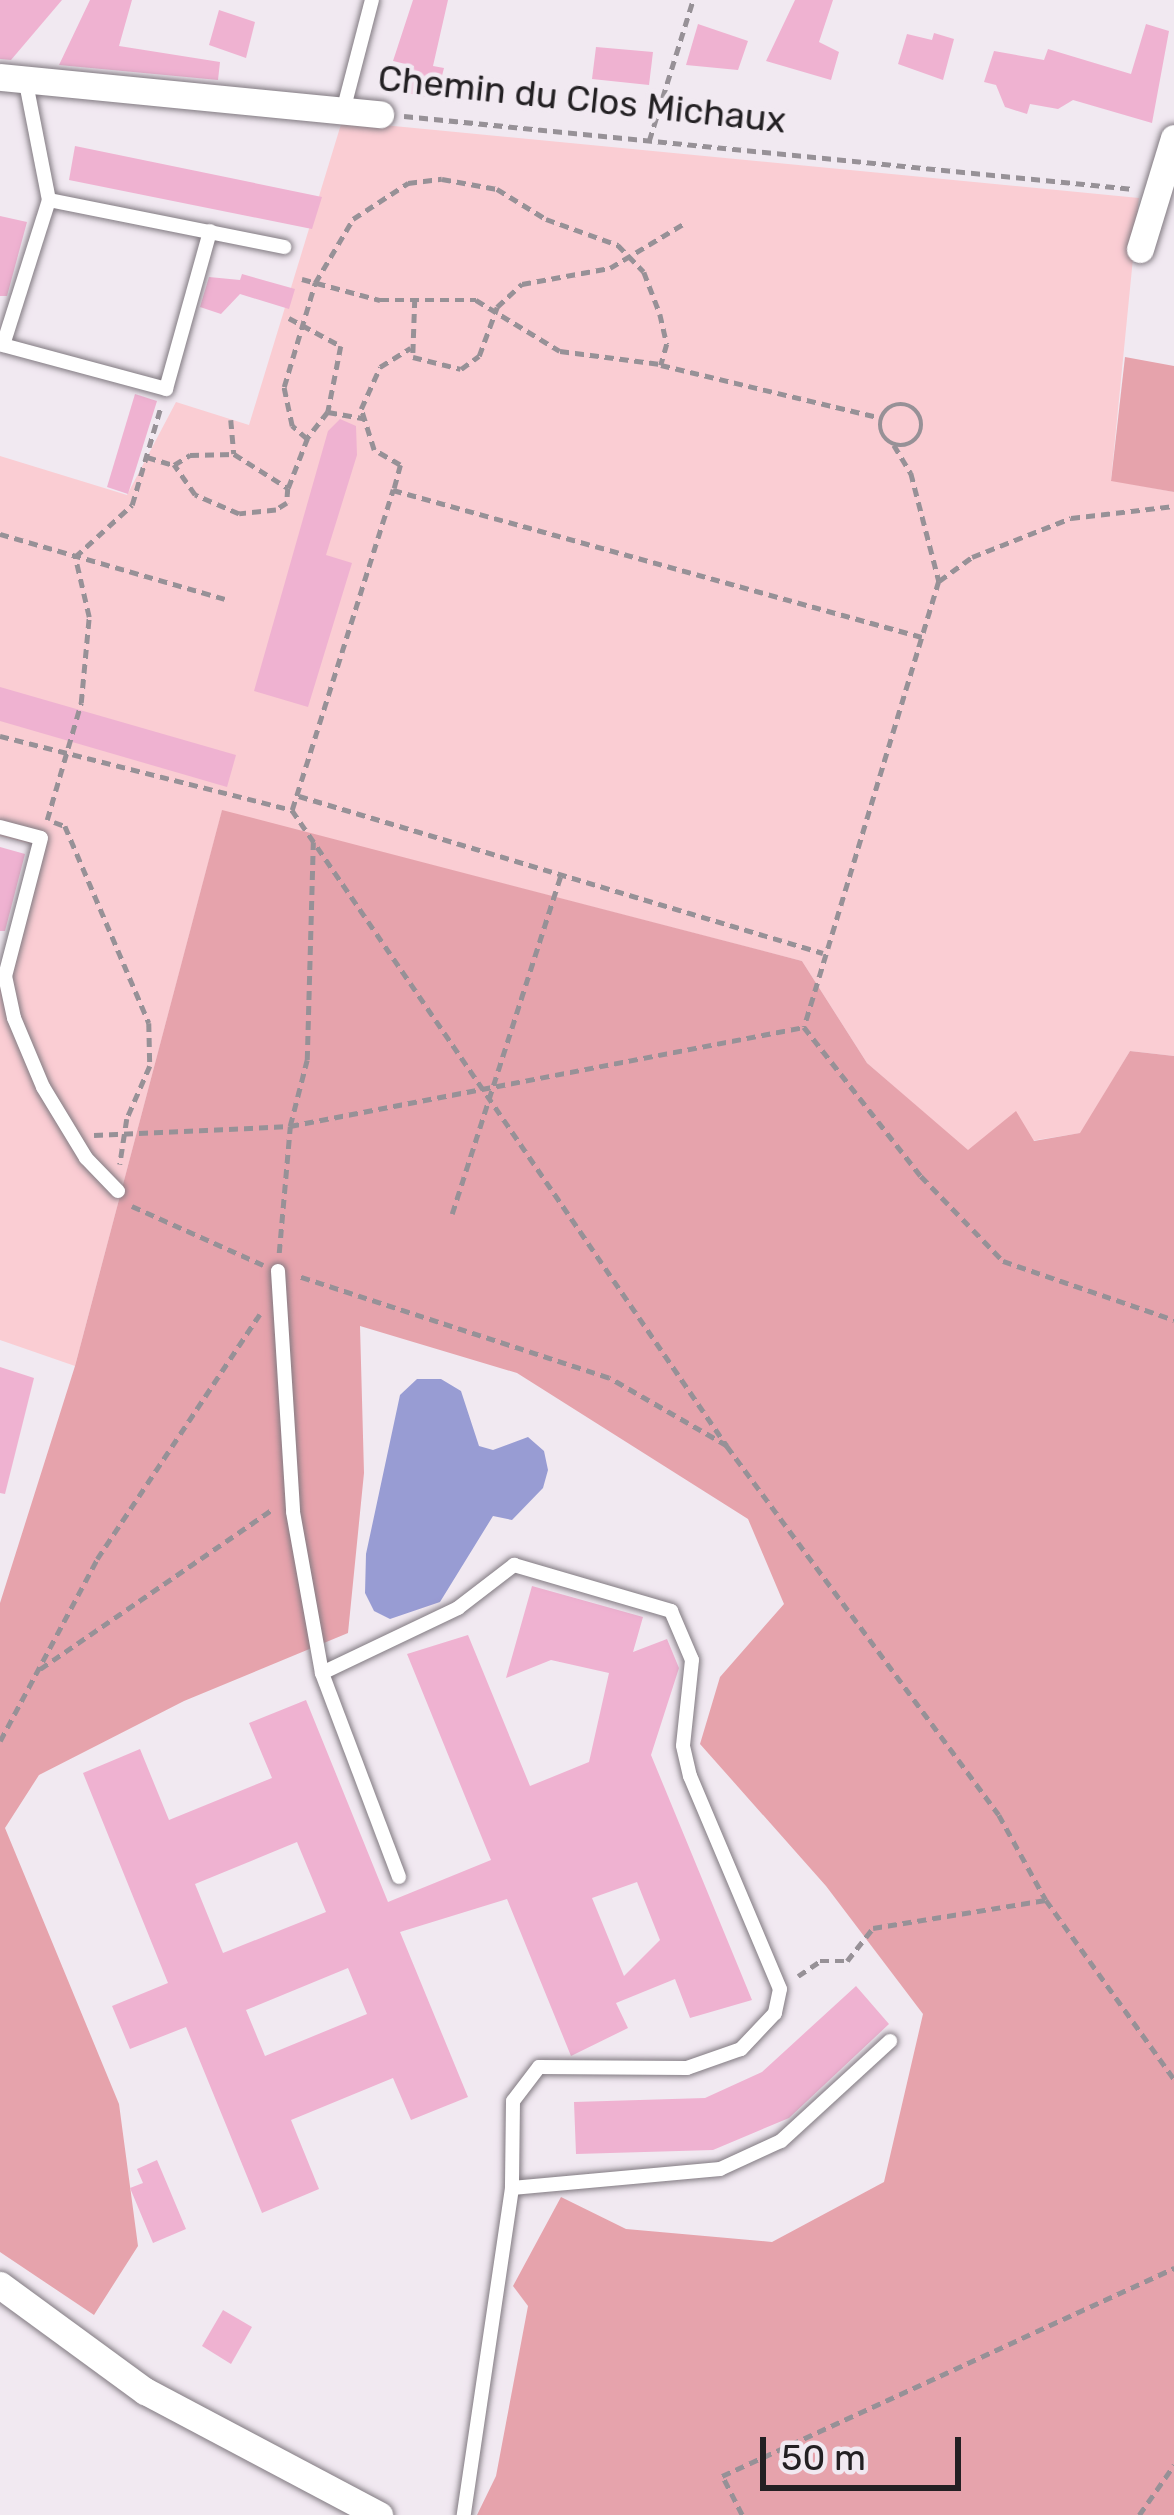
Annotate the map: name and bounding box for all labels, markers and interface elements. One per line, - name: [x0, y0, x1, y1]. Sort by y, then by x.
- street label: Chemin du Clos Michaux: [376, 56, 788, 142]
- scale bar: [766, 2413, 967, 2487]
- text: 50 m: [781, 2436, 866, 2479]

